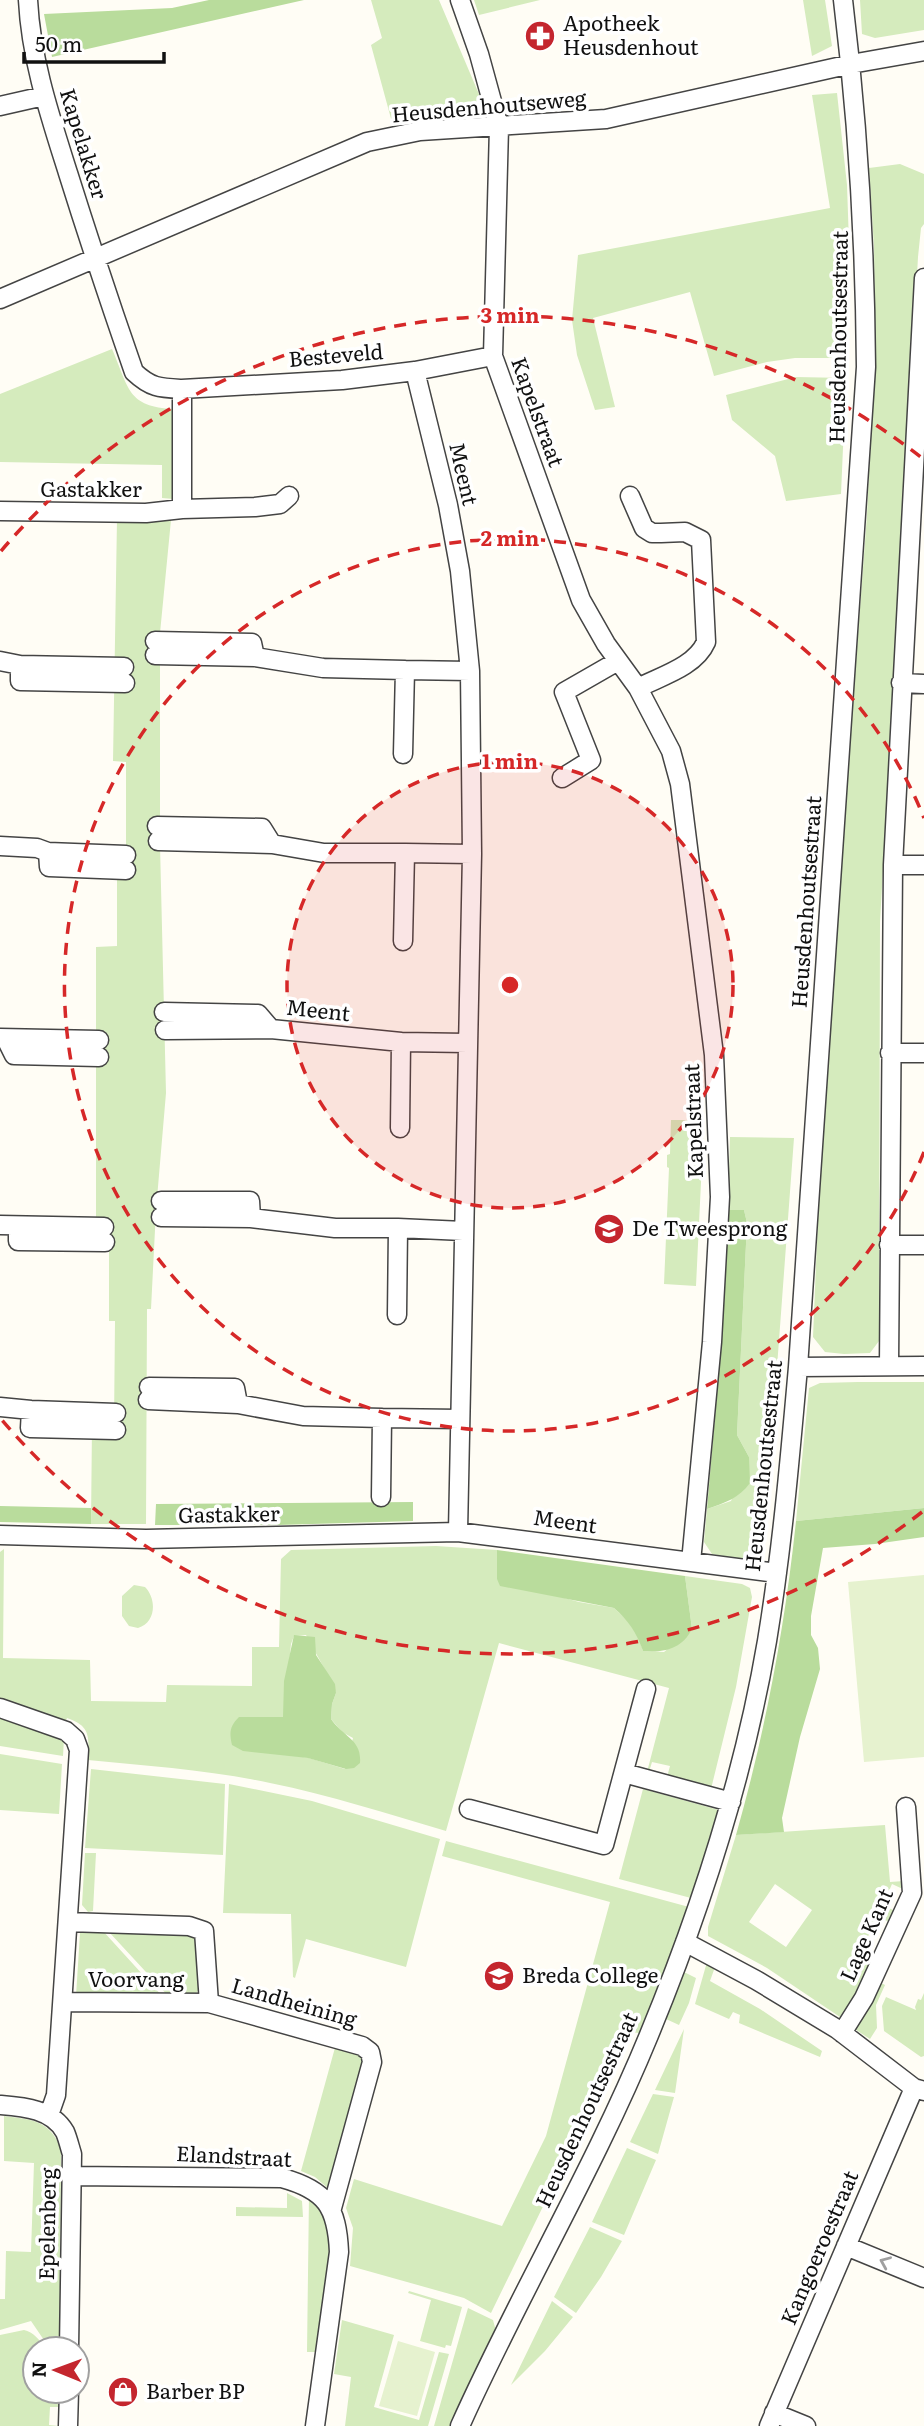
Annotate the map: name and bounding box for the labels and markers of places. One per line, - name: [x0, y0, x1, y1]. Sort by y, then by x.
- place label: Apotheek Heusdenhout: [563, 6, 699, 61]
- pharmacy icon: Apotheek Heusdenhout: [523, 19, 557, 53]
- centre of rings: [498, 973, 522, 997]
- place label: De Tweesprong: [632, 1211, 788, 1242]
- school or university icon: De Tweesprong: [592, 1212, 626, 1246]
- place label: Breda College: [522, 1958, 659, 1989]
- school or university icon: Breda College: [482, 1959, 516, 1993]
- place label: Barber BP: [146, 2374, 245, 2405]
- shop icon: Barber BP: [106, 2375, 140, 2409]

